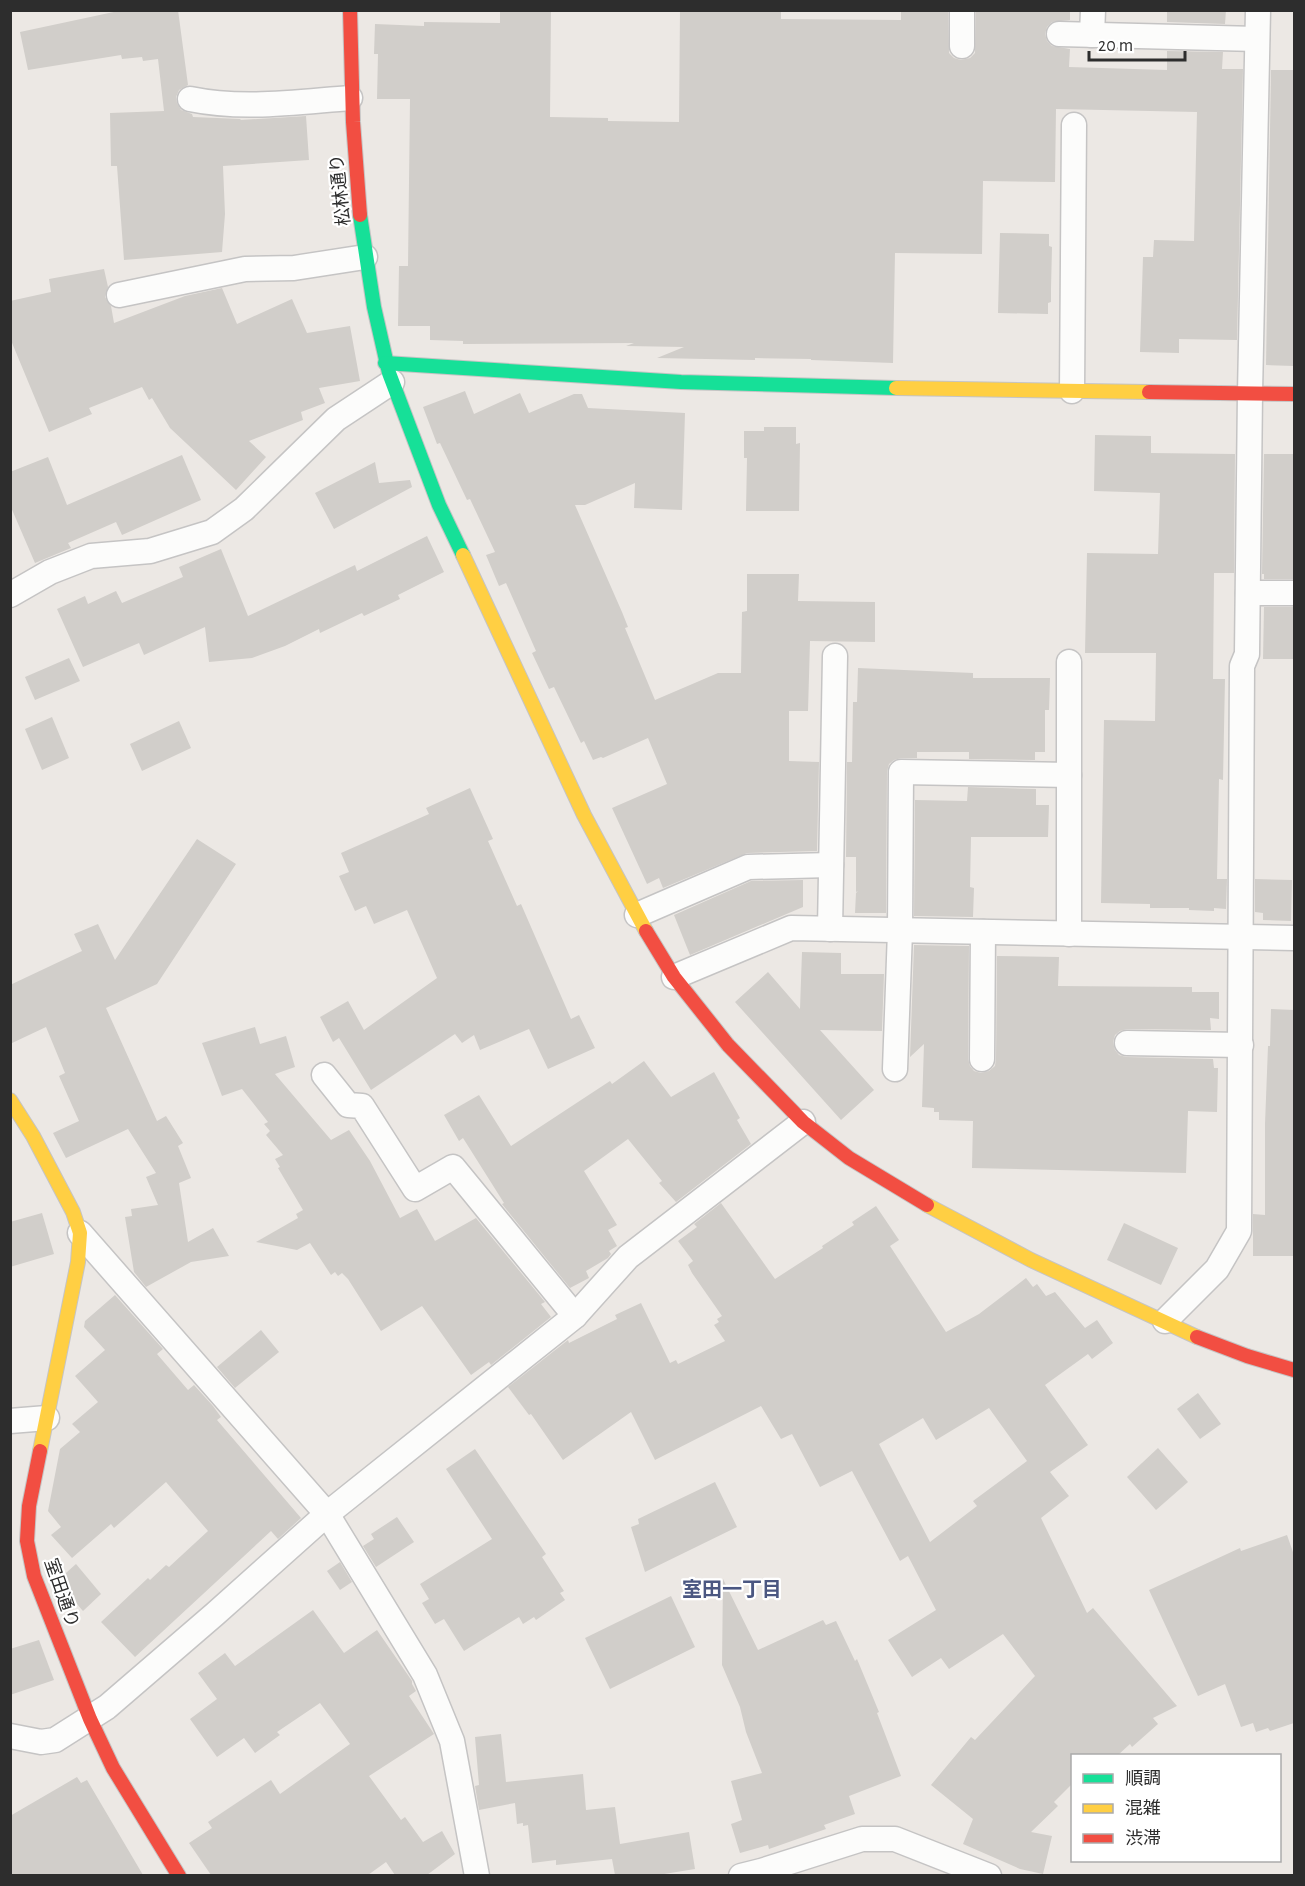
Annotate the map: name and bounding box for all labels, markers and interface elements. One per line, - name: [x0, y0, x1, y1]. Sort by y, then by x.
- scale bar: [1089, 24, 1185, 62]
- text: 20 m: [1098, 37, 1133, 55]
- street label: 松林通り: [327, 153, 354, 227]
- street label: 室田通り: [41, 1556, 82, 1630]
- district label: 室田一丁目: [682, 1579, 782, 1600]
- legend: [1071, 1754, 1281, 1862]
- text: 順調: [1125, 1770, 1161, 1788]
- text: 混雑: [1125, 1798, 1161, 1818]
- text: 渋滞: [1125, 1829, 1161, 1848]

